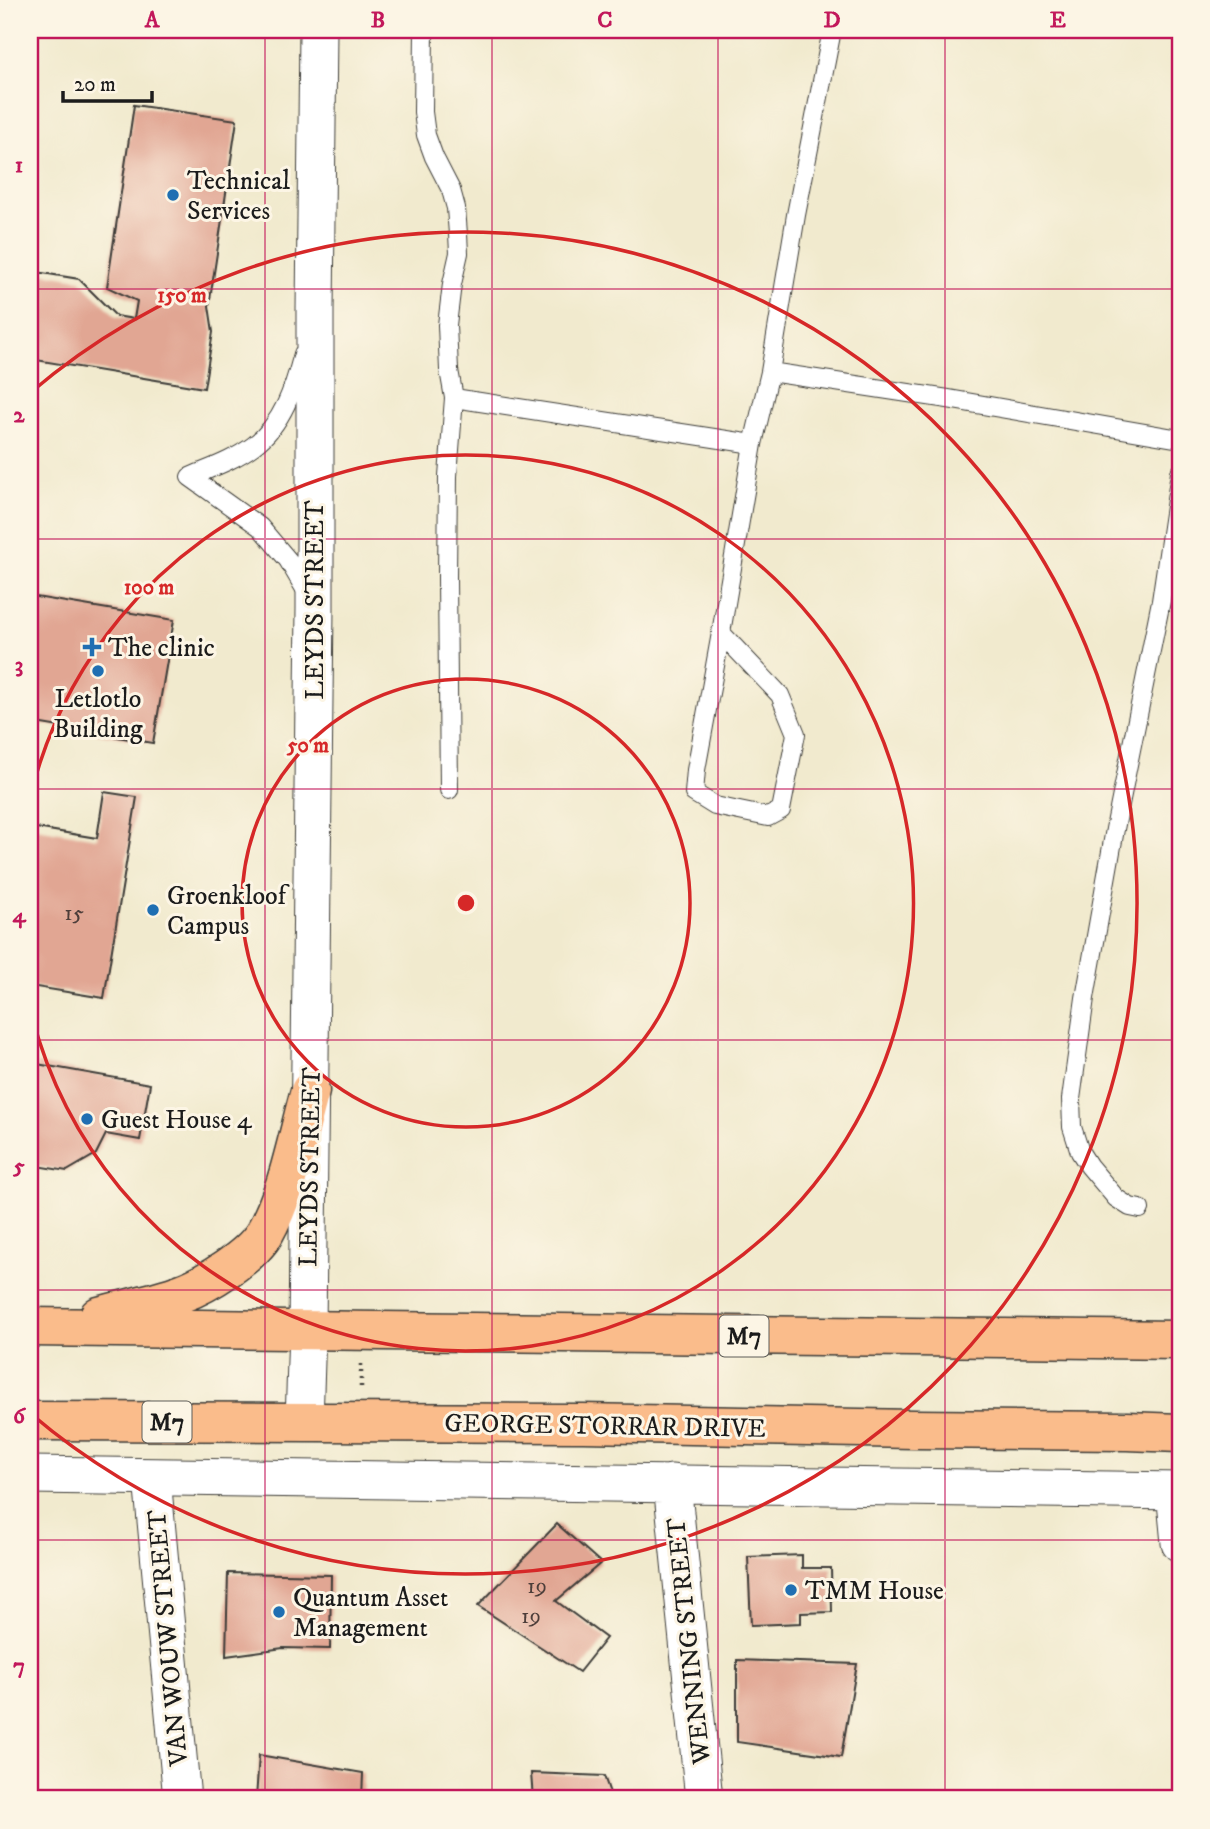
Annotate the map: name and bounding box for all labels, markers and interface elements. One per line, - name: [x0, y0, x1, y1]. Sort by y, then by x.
- text: A: [144, 6, 161, 35]
- text: B: [371, 6, 385, 35]
- text: C: [597, 6, 613, 35]
- text: D: [823, 6, 841, 35]
- text: E: [1050, 6, 1066, 35]
- scale bar: [63, 60, 152, 104]
- text: 20 m: [74, 72, 116, 98]
- text: 1: [15, 151, 23, 180]
- place label: Technical Services: [187, 165, 290, 228]
- marker: Technical Services: [165, 187, 181, 203]
- text: 150 m: [157, 283, 207, 309]
- text: 2: [13, 401, 25, 430]
- street label: LEYDS STREET: [299, 500, 332, 700]
- text: 100 m: [124, 575, 174, 601]
- place label: The clinic: [108, 632, 215, 665]
- marker: The clinic: [82, 637, 102, 657]
- text: 3: [15, 651, 23, 680]
- marker: Letlotlo Building: [90, 663, 106, 679]
- place label: Letlotlo Building: [53, 683, 143, 746]
- text: 50 m: [286, 733, 329, 759]
- place label: Groenkloof Campus: [167, 880, 290, 943]
- centre of rings: [454, 891, 478, 915]
- house number: 15: [64, 899, 84, 928]
- text: 4: [12, 901, 27, 930]
- marker: Groenkloof Campus: [145, 902, 161, 918]
- street label: LEYDS STREET: [292, 1067, 329, 1267]
- place label: Guest House 4: [101, 1104, 253, 1137]
- marker: Guest House 4: [79, 1111, 95, 1127]
- text: 5: [12, 1152, 25, 1181]
- road number: M7: [720, 1316, 768, 1356]
- text: 6: [13, 1402, 27, 1431]
- road number: M7: [142, 1402, 192, 1442]
- street label: GEORGE STORRAR DRIVE: [444, 1407, 766, 1446]
- street label: VAN WOUW STREET: [141, 1508, 196, 1768]
- street label: WENNING STREET: [660, 1516, 719, 1767]
- house number: 19: [527, 1572, 547, 1601]
- place label: TMM House: [805, 1575, 944, 1608]
- place label: Quantum Asset Management: [293, 1582, 448, 1645]
- marker: TMM House: [783, 1582, 799, 1598]
- house number: 19: [521, 1602, 541, 1631]
- marker: Quantum Asset Management: [271, 1604, 287, 1620]
- text: 7: [13, 1652, 25, 1681]

